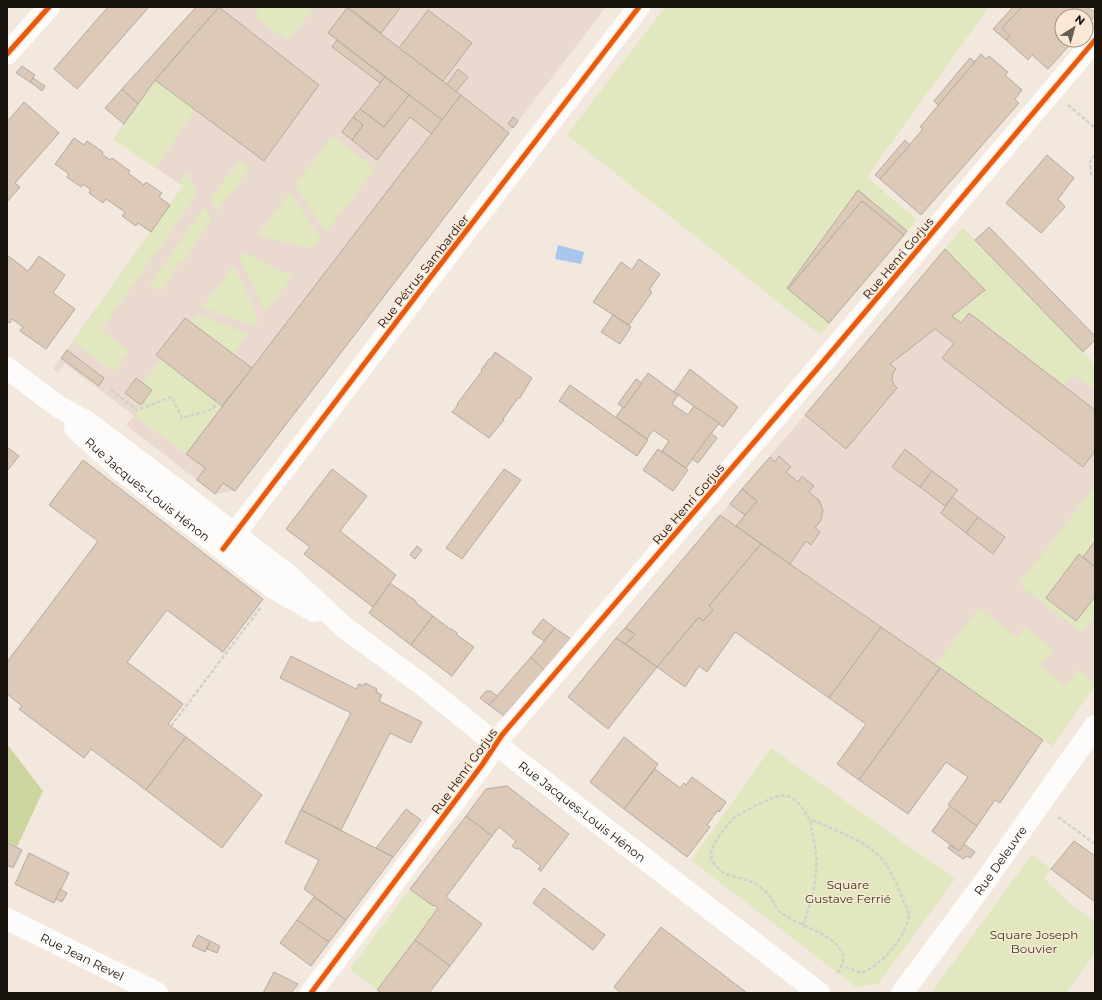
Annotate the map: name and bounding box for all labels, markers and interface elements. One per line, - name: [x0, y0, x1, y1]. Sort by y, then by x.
- north arrow: [1054, 8, 1094, 48]
- text: N: [1072, 12, 1088, 28]
- street label: Rue Pétrus Sambardier: [374, 211, 472, 331]
- street label: Rue Henri Gorjus: [859, 214, 937, 302]
- street label: Rue Jacques-Louis Hénon: [82, 434, 213, 544]
- street label: Rue Henri Gorjus: [649, 460, 727, 547]
- street label: Rue Henri Gorjus: [428, 725, 500, 817]
- street label: Rue Jacques-Louis Hénon: [516, 757, 649, 865]
- street label: Rue Deleuvre: [970, 823, 1030, 898]
- park label: Square Gustave Ferrié: [805, 877, 891, 906]
- park label: Square Joseph Bouvier: [990, 927, 1078, 956]
- street label: Rue Jean Revel: [38, 929, 127, 983]

